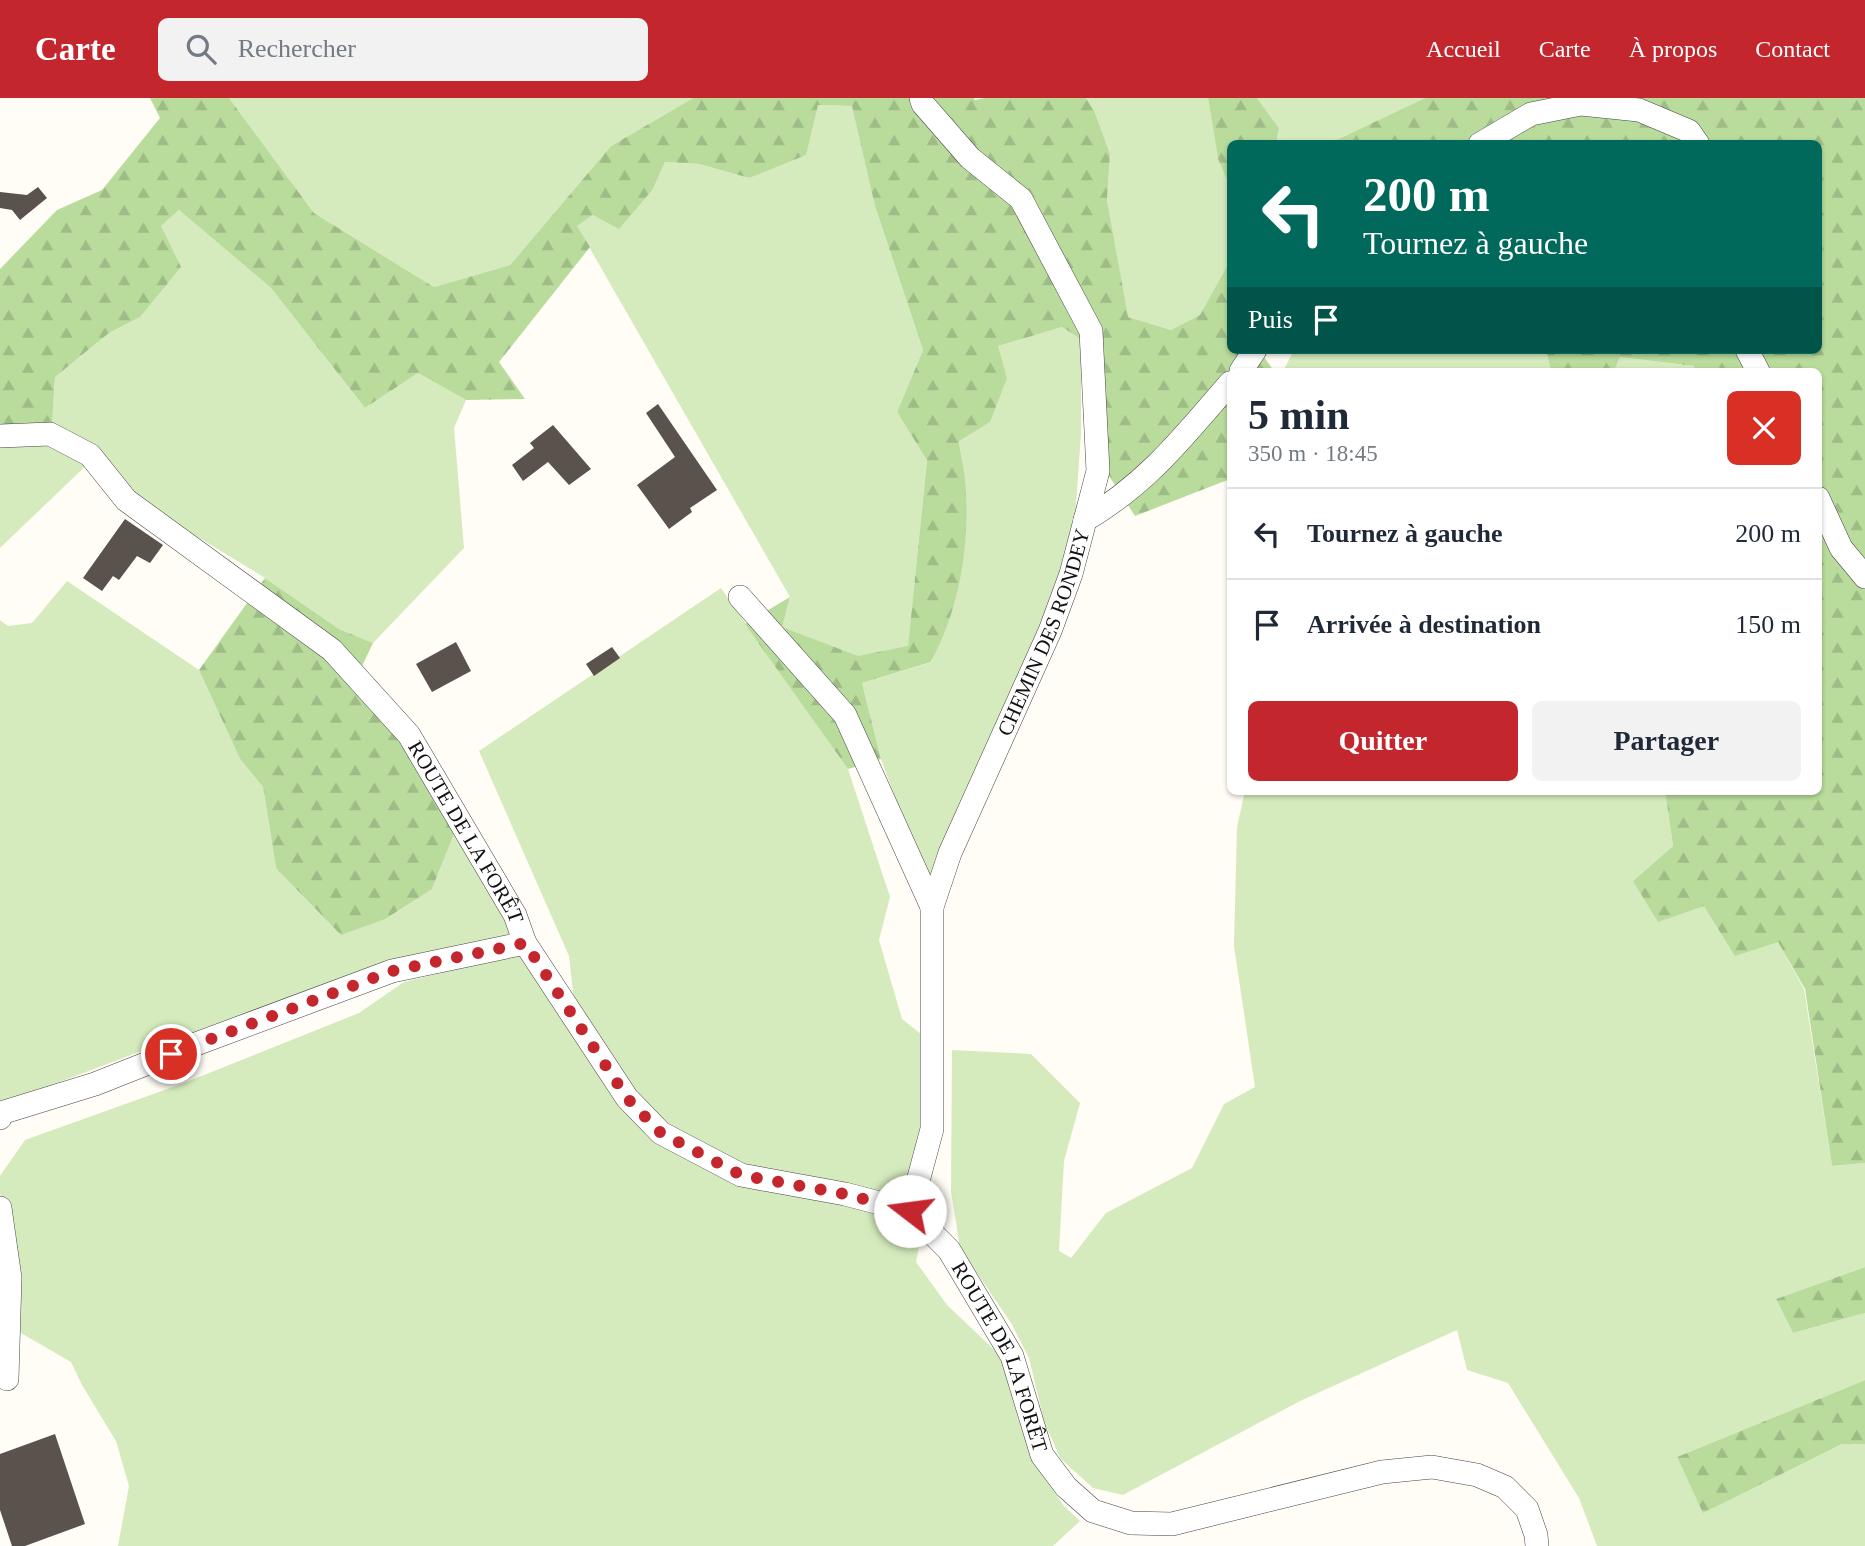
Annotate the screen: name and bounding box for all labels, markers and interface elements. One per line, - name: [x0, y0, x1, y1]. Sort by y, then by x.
- search box: [158, 18, 648, 81]
- icon: search: [182, 30, 220, 68]
- text: Carte: [35, 31, 116, 67]
- text: Rechercher: [238, 34, 356, 63]
- text: Accueil: [1426, 36, 1501, 62]
- text: Carte: [1539, 36, 1591, 62]
- text: À propos: [1629, 36, 1717, 62]
- text: Contact: [1755, 36, 1830, 62]
- text: 200 m: [1363, 167, 1490, 222]
- icon: left: [1248, 168, 1339, 259]
- text: Tournez à gauche: [1363, 225, 1588, 261]
- icon: arrive: [1307, 301, 1345, 339]
- text: Puis: [1248, 305, 1293, 334]
- button: close: [1727, 391, 1801, 465]
- text: 5 min: [1248, 392, 1350, 438]
- text: 350 m · 18:45: [1248, 441, 1378, 466]
- icon: left: [1248, 515, 1286, 553]
- text: Tournez à gauche: [1307, 519, 1503, 548]
- text: 200 m: [1735, 519, 1801, 548]
- street label: CHEMIN DES RONDEY: [992, 526, 1094, 740]
- icon: arrive: [1248, 606, 1286, 644]
- text: Arrivée à destination: [1307, 610, 1541, 639]
- text: 150 m: [1735, 610, 1801, 639]
- button: Quitter: [1248, 701, 1518, 781]
- button: Partager: [1532, 701, 1801, 781]
- street label: ROUTE DE LA FORÊT: [403, 737, 529, 926]
- pin: [141, 1024, 201, 1084]
- icon: arrive: [152, 1035, 190, 1073]
- position arrow: [873, 1174, 947, 1248]
- street label: ROUTE DE LA FORÊT: [947, 1257, 1052, 1455]

